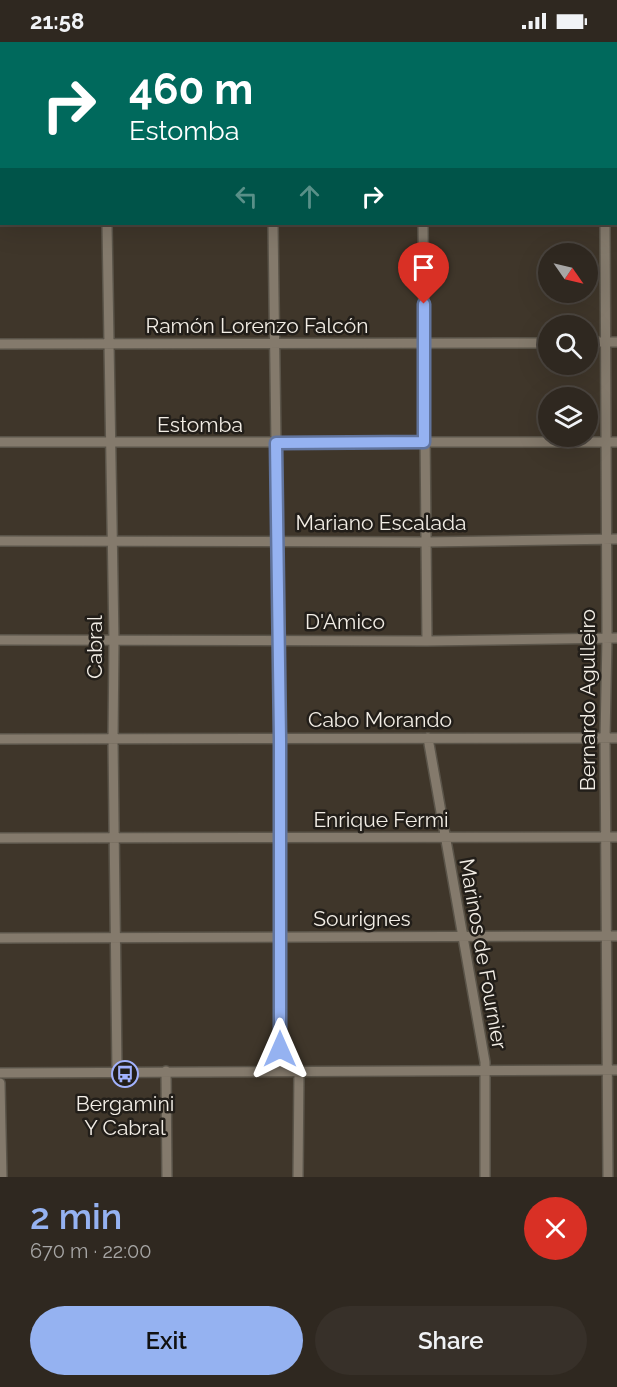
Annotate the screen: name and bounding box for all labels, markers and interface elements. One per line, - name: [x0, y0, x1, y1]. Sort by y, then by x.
- text: 21:58: [30, 8, 84, 34]
- text: 460 m: [129, 65, 253, 114]
- icon: right: [30, 66, 108, 144]
- text: Estomba: [129, 115, 240, 146]
- icon: left: [230, 180, 263, 213]
- icon: ahead: [293, 180, 326, 213]
- icon: right: [356, 180, 389, 213]
- pin: [398, 242, 449, 304]
- north arrow: [538, 243, 598, 303]
- map controls: [538, 243, 598, 447]
- icon: arrive: [407, 251, 440, 284]
- street label: Ramón Lorenzo Falcón: [146, 313, 368, 338]
- button: search: [538, 315, 598, 375]
- button: layers: [538, 387, 598, 447]
- street label: Estomba: [157, 412, 243, 437]
- street label: Mariano Escalada: [296, 510, 466, 535]
- street label: D'Amico: [305, 609, 385, 634]
- street label: Bernardo Agulleiro: [575, 609, 600, 791]
- street label: Cabral: [82, 615, 107, 679]
- street label: Cabo Morando: [308, 707, 452, 732]
- street label: Enrique Fermi: [313, 807, 449, 832]
- street label: Marinos de Fournier: [454, 857, 513, 1052]
- street label: Sourignes: [313, 906, 411, 931]
- position arrow: [248, 1017, 312, 1081]
- bus stop icon: Bergamini Y Cabral: [110, 1059, 140, 1089]
- place label: Bergamini Y Cabral: [76, 1091, 174, 1140]
- text: 2 min: [30, 1195, 122, 1237]
- button: close: [524, 1197, 587, 1260]
- text: 670 m · 22:00: [30, 1239, 151, 1263]
- button: Exit: [30, 1306, 303, 1375]
- button: Share: [315, 1306, 587, 1375]

